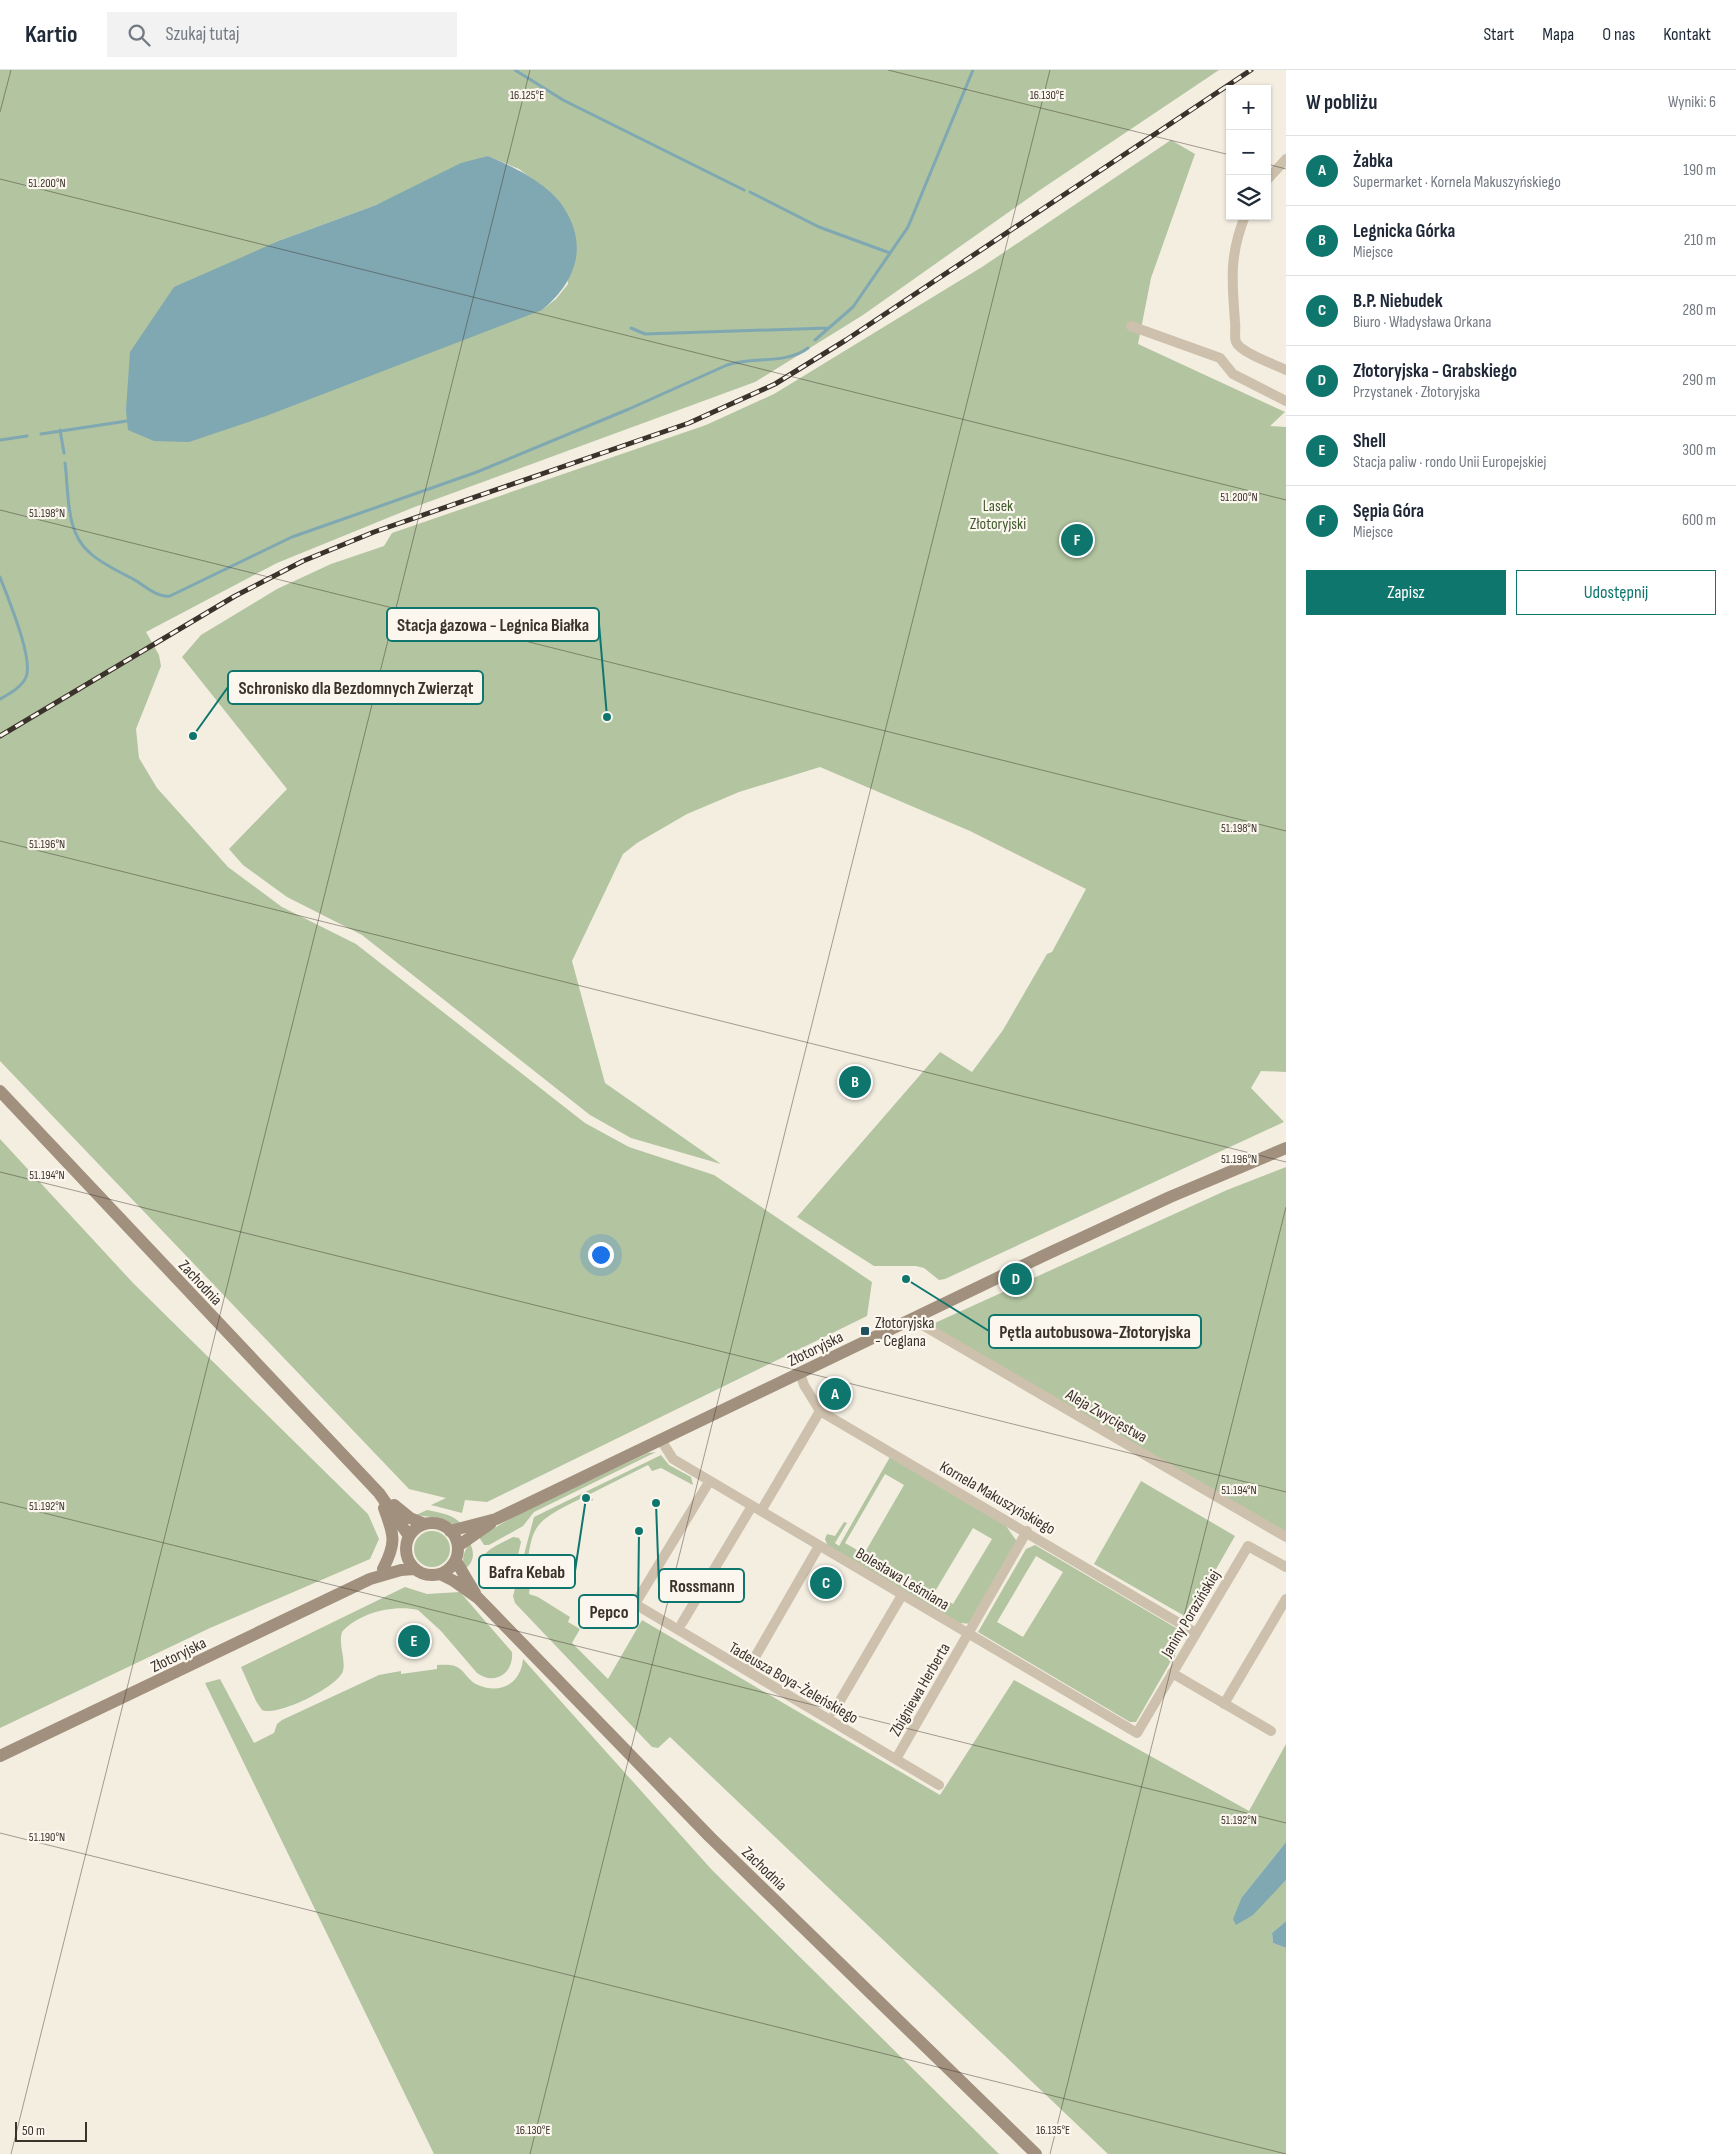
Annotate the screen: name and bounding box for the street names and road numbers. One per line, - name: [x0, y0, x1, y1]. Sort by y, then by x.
- street label: Zachodnia: [174, 1256, 226, 1310]
- street label: Złotoryjska: [785, 1328, 847, 1371]
- street label: Aleja Zwycięstwa: [1061, 1385, 1150, 1447]
- street label: Kornela Makuszyńskiego: [936, 1458, 1058, 1539]
- street label: Bolesława Leśmiana: [852, 1544, 952, 1615]
- street label: Janiny Porazińskiej: [1157, 1567, 1225, 1662]
- street label: Złotoryjska: [148, 1634, 210, 1677]
- street label: Tadeusza Boya-Żeleńskiego: [725, 1638, 861, 1728]
- street label: Zbigniewa Herberta: [886, 1640, 955, 1740]
- street label: Zachodnia: [738, 1843, 790, 1895]

